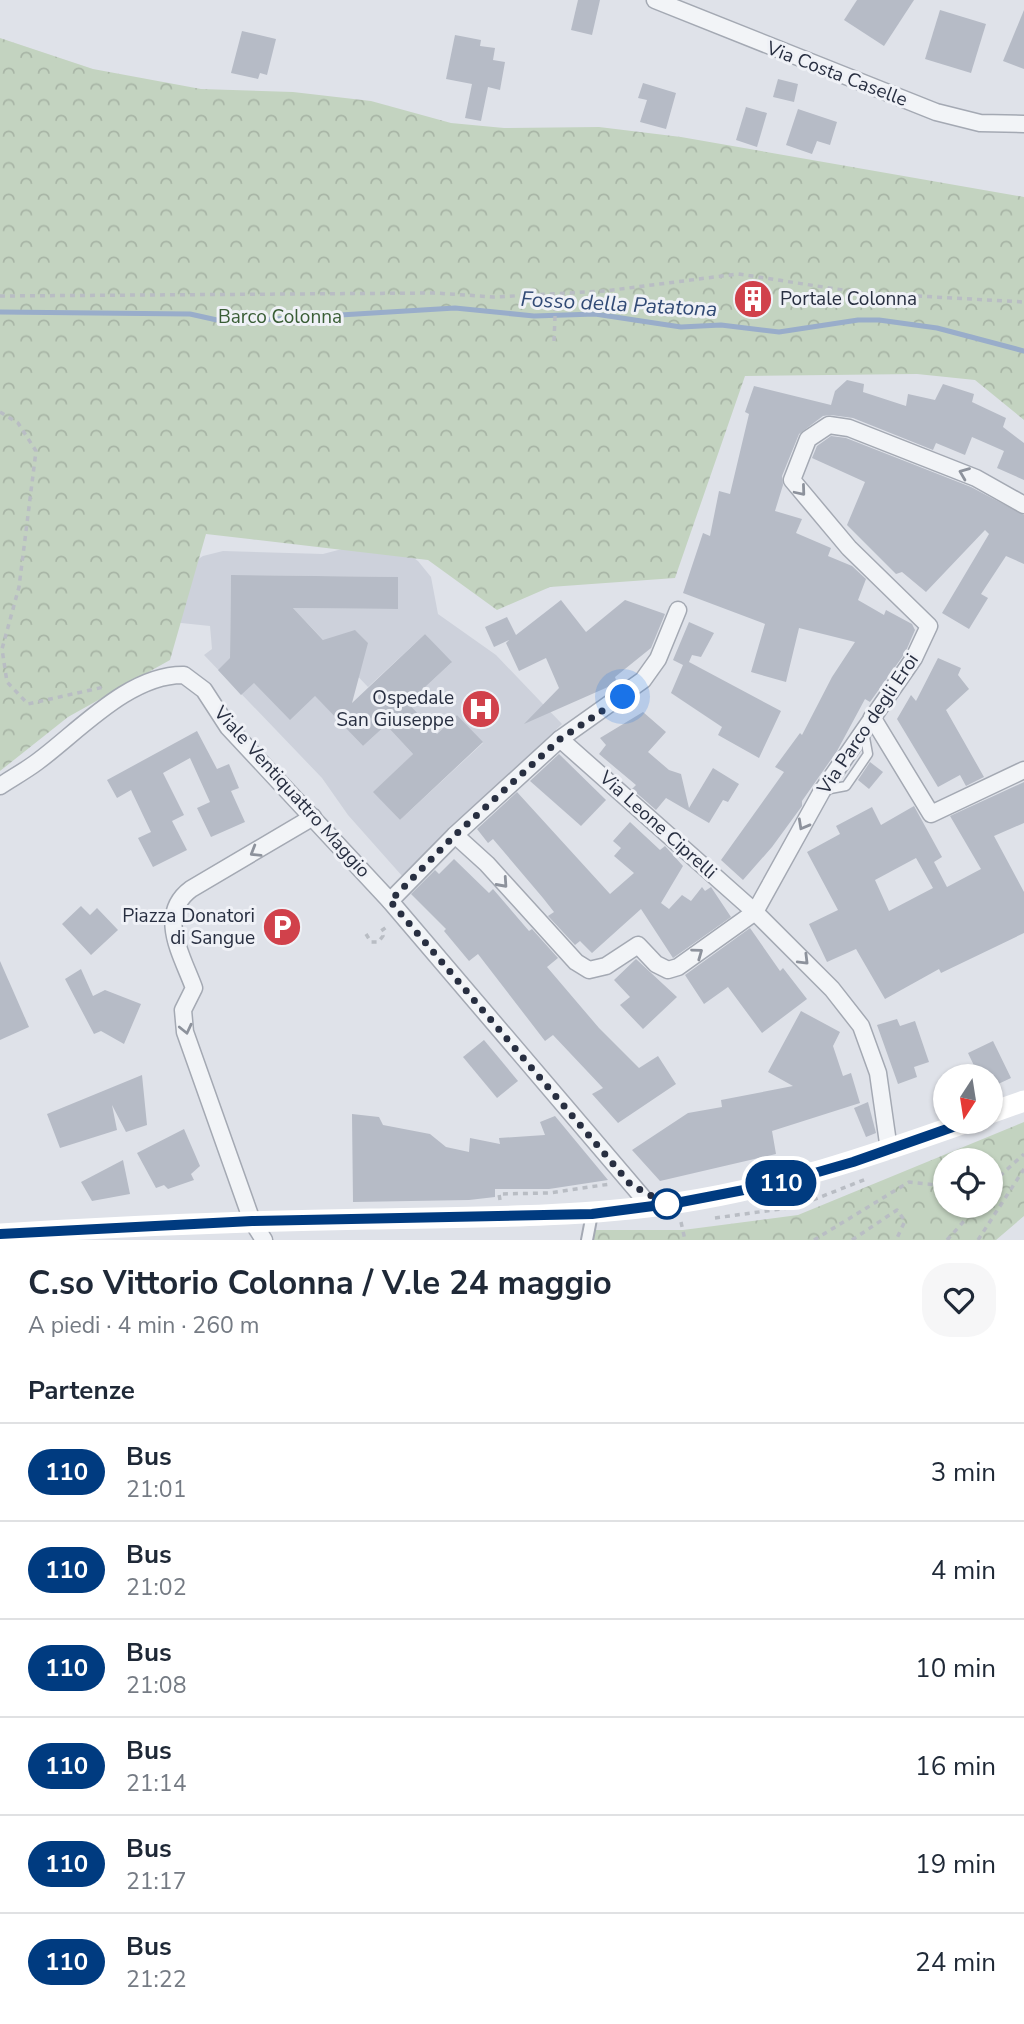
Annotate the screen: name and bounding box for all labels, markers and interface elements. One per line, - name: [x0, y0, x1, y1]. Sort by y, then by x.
- street label: Via Costa Caselle: [762, 35, 911, 113]
- building icon: Portale Colonna: [732, 278, 774, 320]
- water label: Fosso della Patatona: [520, 285, 718, 323]
- place label: Portale Colonna: [780, 286, 917, 312]
- park label: Barco Colonna: [218, 304, 342, 330]
- one-way arrow: [958, 468, 970, 482]
- one-way arrow: [792, 483, 805, 496]
- street label: Via Parco degli Eroi: [811, 648, 925, 800]
- your location: [605, 679, 640, 714]
- place label: Ospedale San Giuseppe: [336, 685, 454, 733]
- hospital icon: Ospedale San Giuseppe: [460, 688, 502, 730]
- street label: Viale Ventiquattro Maggio: [207, 700, 376, 883]
- street label: Via Leone Ciprelli: [593, 765, 722, 885]
- one-way arrow: [798, 818, 811, 831]
- one-way arrow: [249, 844, 262, 857]
- one-way arrow: [495, 875, 508, 888]
- place label: Piazza Donatori di Sangue: [122, 903, 255, 951]
- parking icon: Piazza Donatori di Sangue: [261, 906, 303, 948]
- one-way arrow: [690, 949, 703, 961]
- one-way arrow: [795, 952, 808, 965]
- one-way arrow: [178, 1023, 192, 1035]
- north arrow: [933, 1064, 1003, 1134]
- map controls: [933, 1064, 1003, 1218]
- button: locate: [933, 1148, 1003, 1218]
- line badge: 110: [741, 1160, 821, 1206]
- text: 110: [759, 1167, 803, 1199]
- unlabelled marker: [652, 1189, 682, 1219]
- text: C.so Vittorio Colonna / V.le 24 maggio: [28, 1261, 612, 1306]
- button: heart: [922, 1263, 996, 1337]
- text: A piedi · 4 min · 260 m: [28, 1310, 259, 1341]
- text: Partenze: [28, 1373, 135, 1408]
- text: Bus: [126, 1439, 172, 1474]
- text: 3 min: [931, 1455, 996, 1490]
- text: 110: [45, 1456, 88, 1488]
- text: 21:01: [126, 1474, 186, 1505]
- text: Bus: [126, 1537, 172, 1572]
- text: 4 min: [931, 1553, 996, 1588]
- text: 110: [45, 1554, 88, 1586]
- text: 21:02: [126, 1572, 186, 1603]
- text: Bus: [126, 1635, 172, 1670]
- text: 10 min: [915, 1651, 996, 1686]
- text: 110: [45, 1652, 88, 1684]
- text: 21:08: [126, 1670, 186, 1701]
- text: Bus: [126, 1733, 172, 1768]
- text: 16 min: [915, 1749, 996, 1784]
- text: 110: [45, 1750, 88, 1782]
- text: 21:14: [126, 1768, 186, 1799]
- text: Bus: [126, 1831, 172, 1866]
- text: 19 min: [915, 1847, 996, 1882]
- text: 110: [45, 1848, 88, 1880]
- text: 21:17: [126, 1866, 186, 1897]
- text: Bus: [126, 1929, 172, 1964]
- text: 24 min: [915, 1945, 996, 1980]
- text: 110: [45, 1946, 88, 1978]
- text: 21:22: [126, 1964, 186, 1995]

